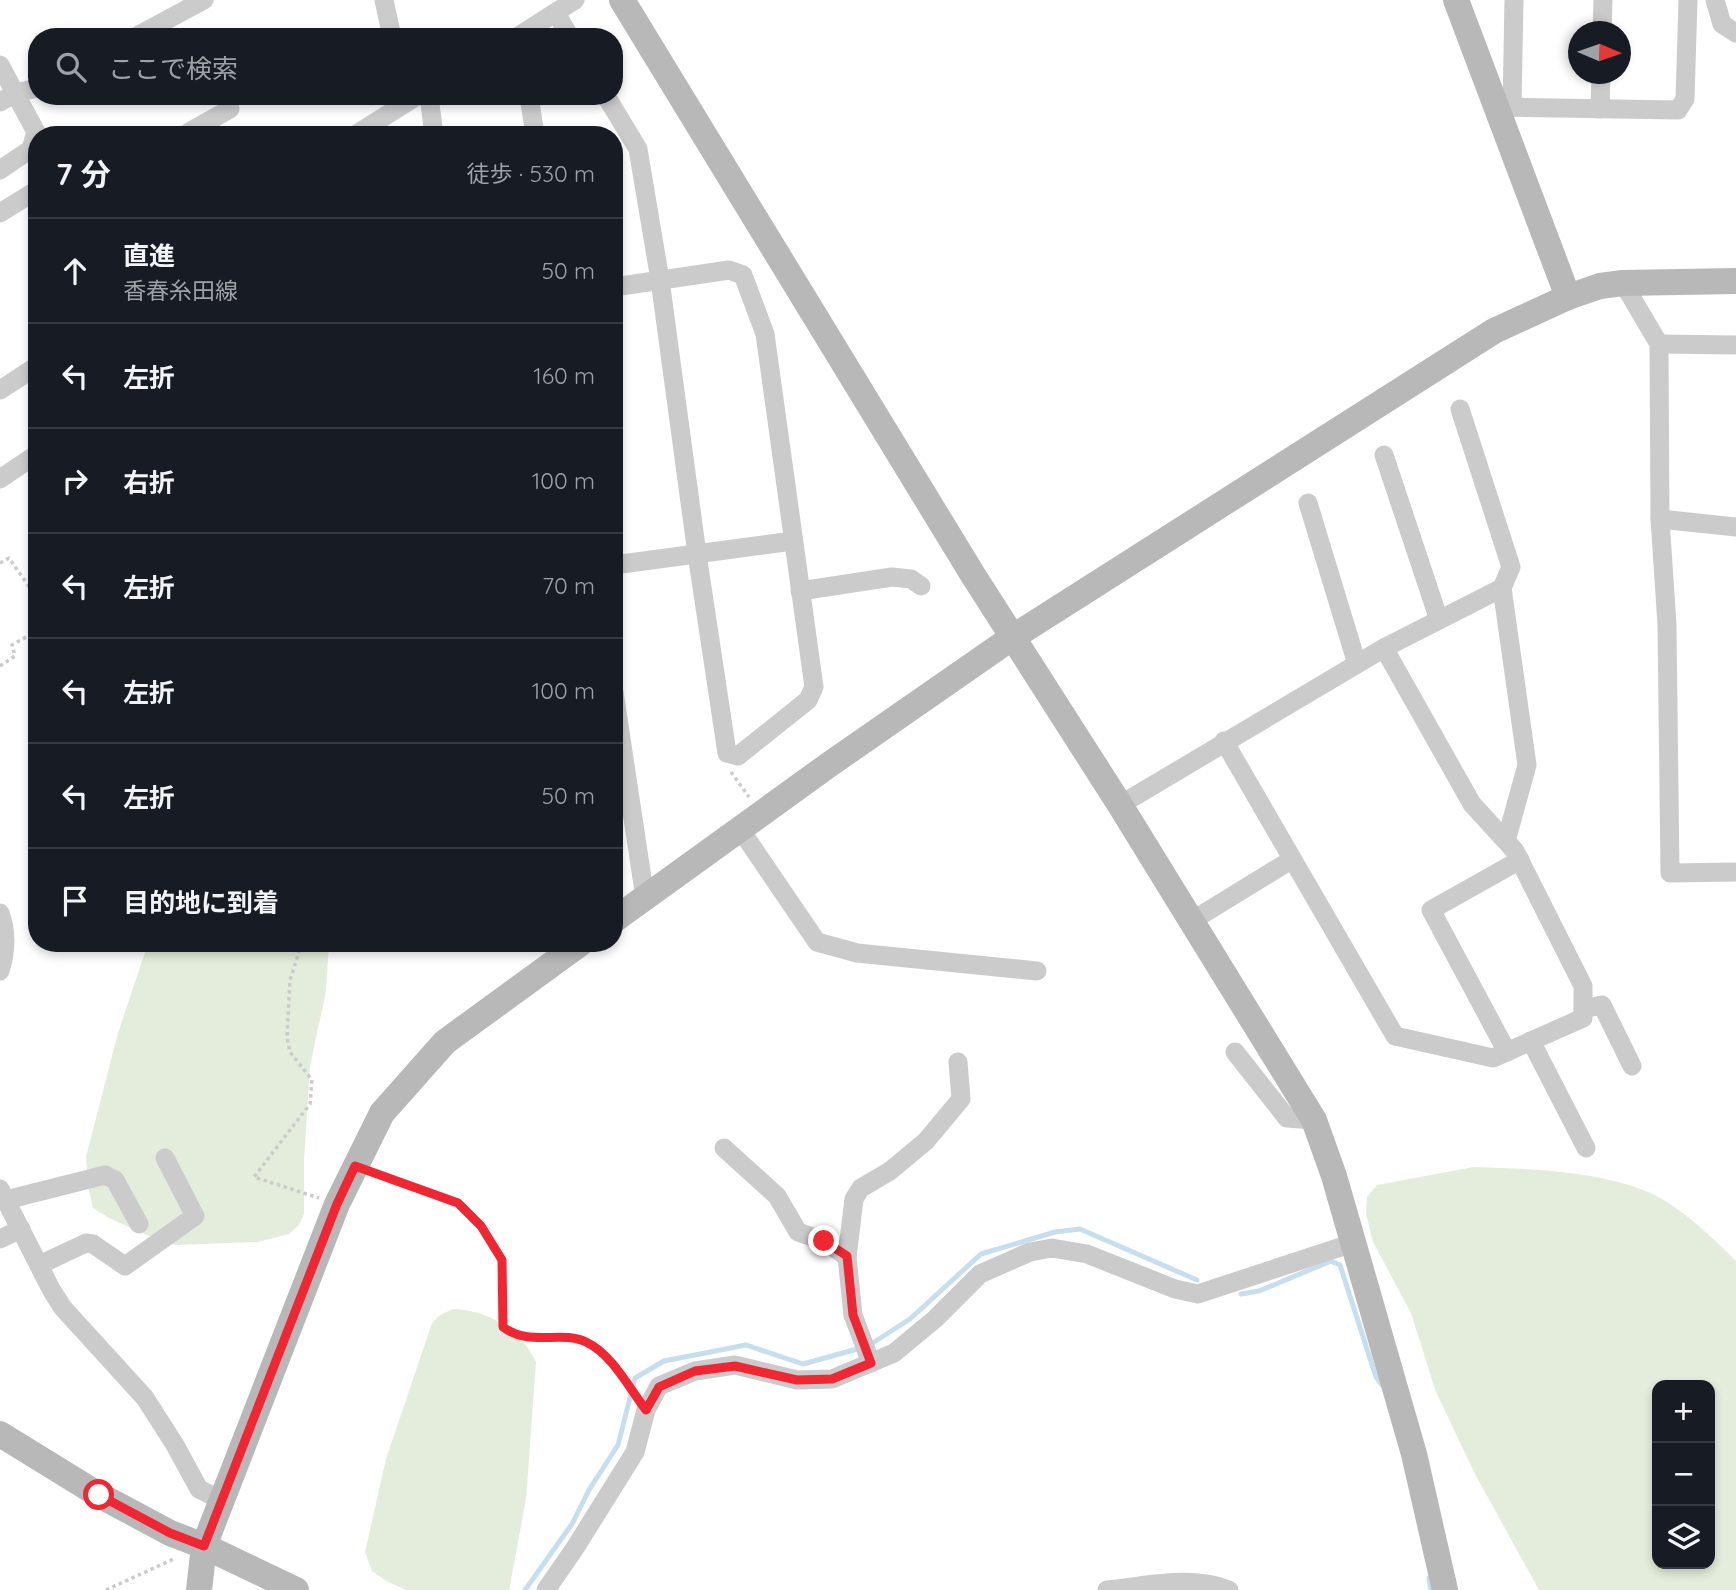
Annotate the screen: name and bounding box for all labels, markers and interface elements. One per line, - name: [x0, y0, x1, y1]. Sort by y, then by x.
- north arrow: [1568, 21, 1631, 84]
- search box: [28, 28, 623, 105]
- icon: search: [52, 48, 90, 86]
- text: ここで検索: [108, 52, 238, 85]
- text: 7 分: [56, 155, 111, 193]
- text: 徒歩 · 530 m: [466, 159, 595, 188]
- text: 直進: [123, 239, 175, 272]
- icon: ahead: [56, 252, 94, 290]
- text: 50 m: [542, 256, 595, 285]
- text: 香春糸田線: [123, 276, 238, 305]
- icon: left: [56, 357, 94, 395]
- text: 左折: [123, 361, 175, 394]
- text: 160 m: [533, 361, 595, 390]
- icon: right: [56, 462, 94, 500]
- text: 右折: [123, 466, 175, 499]
- text: 100 m: [532, 466, 595, 495]
- icon: left: [56, 567, 94, 605]
- text: 左折: [123, 571, 175, 604]
- text: 70 m: [542, 571, 595, 600]
- icon: left: [56, 672, 94, 710]
- text: 左折: [123, 676, 175, 709]
- text: 100 m: [532, 676, 595, 705]
- icon: left: [56, 777, 94, 815]
- text: 左折: [123, 781, 175, 814]
- text: 50 m: [542, 781, 595, 810]
- icon: arrive: [56, 882, 94, 920]
- text: 目的地に到着: [123, 886, 279, 919]
- route end: [808, 1225, 839, 1256]
- map controls: [1652, 1380, 1715, 1569]
- button: +: [1652, 1380, 1715, 1443]
- button: −: [1652, 1443, 1715, 1506]
- route start: [83, 1479, 114, 1510]
- button: layers: [1652, 1506, 1715, 1569]

